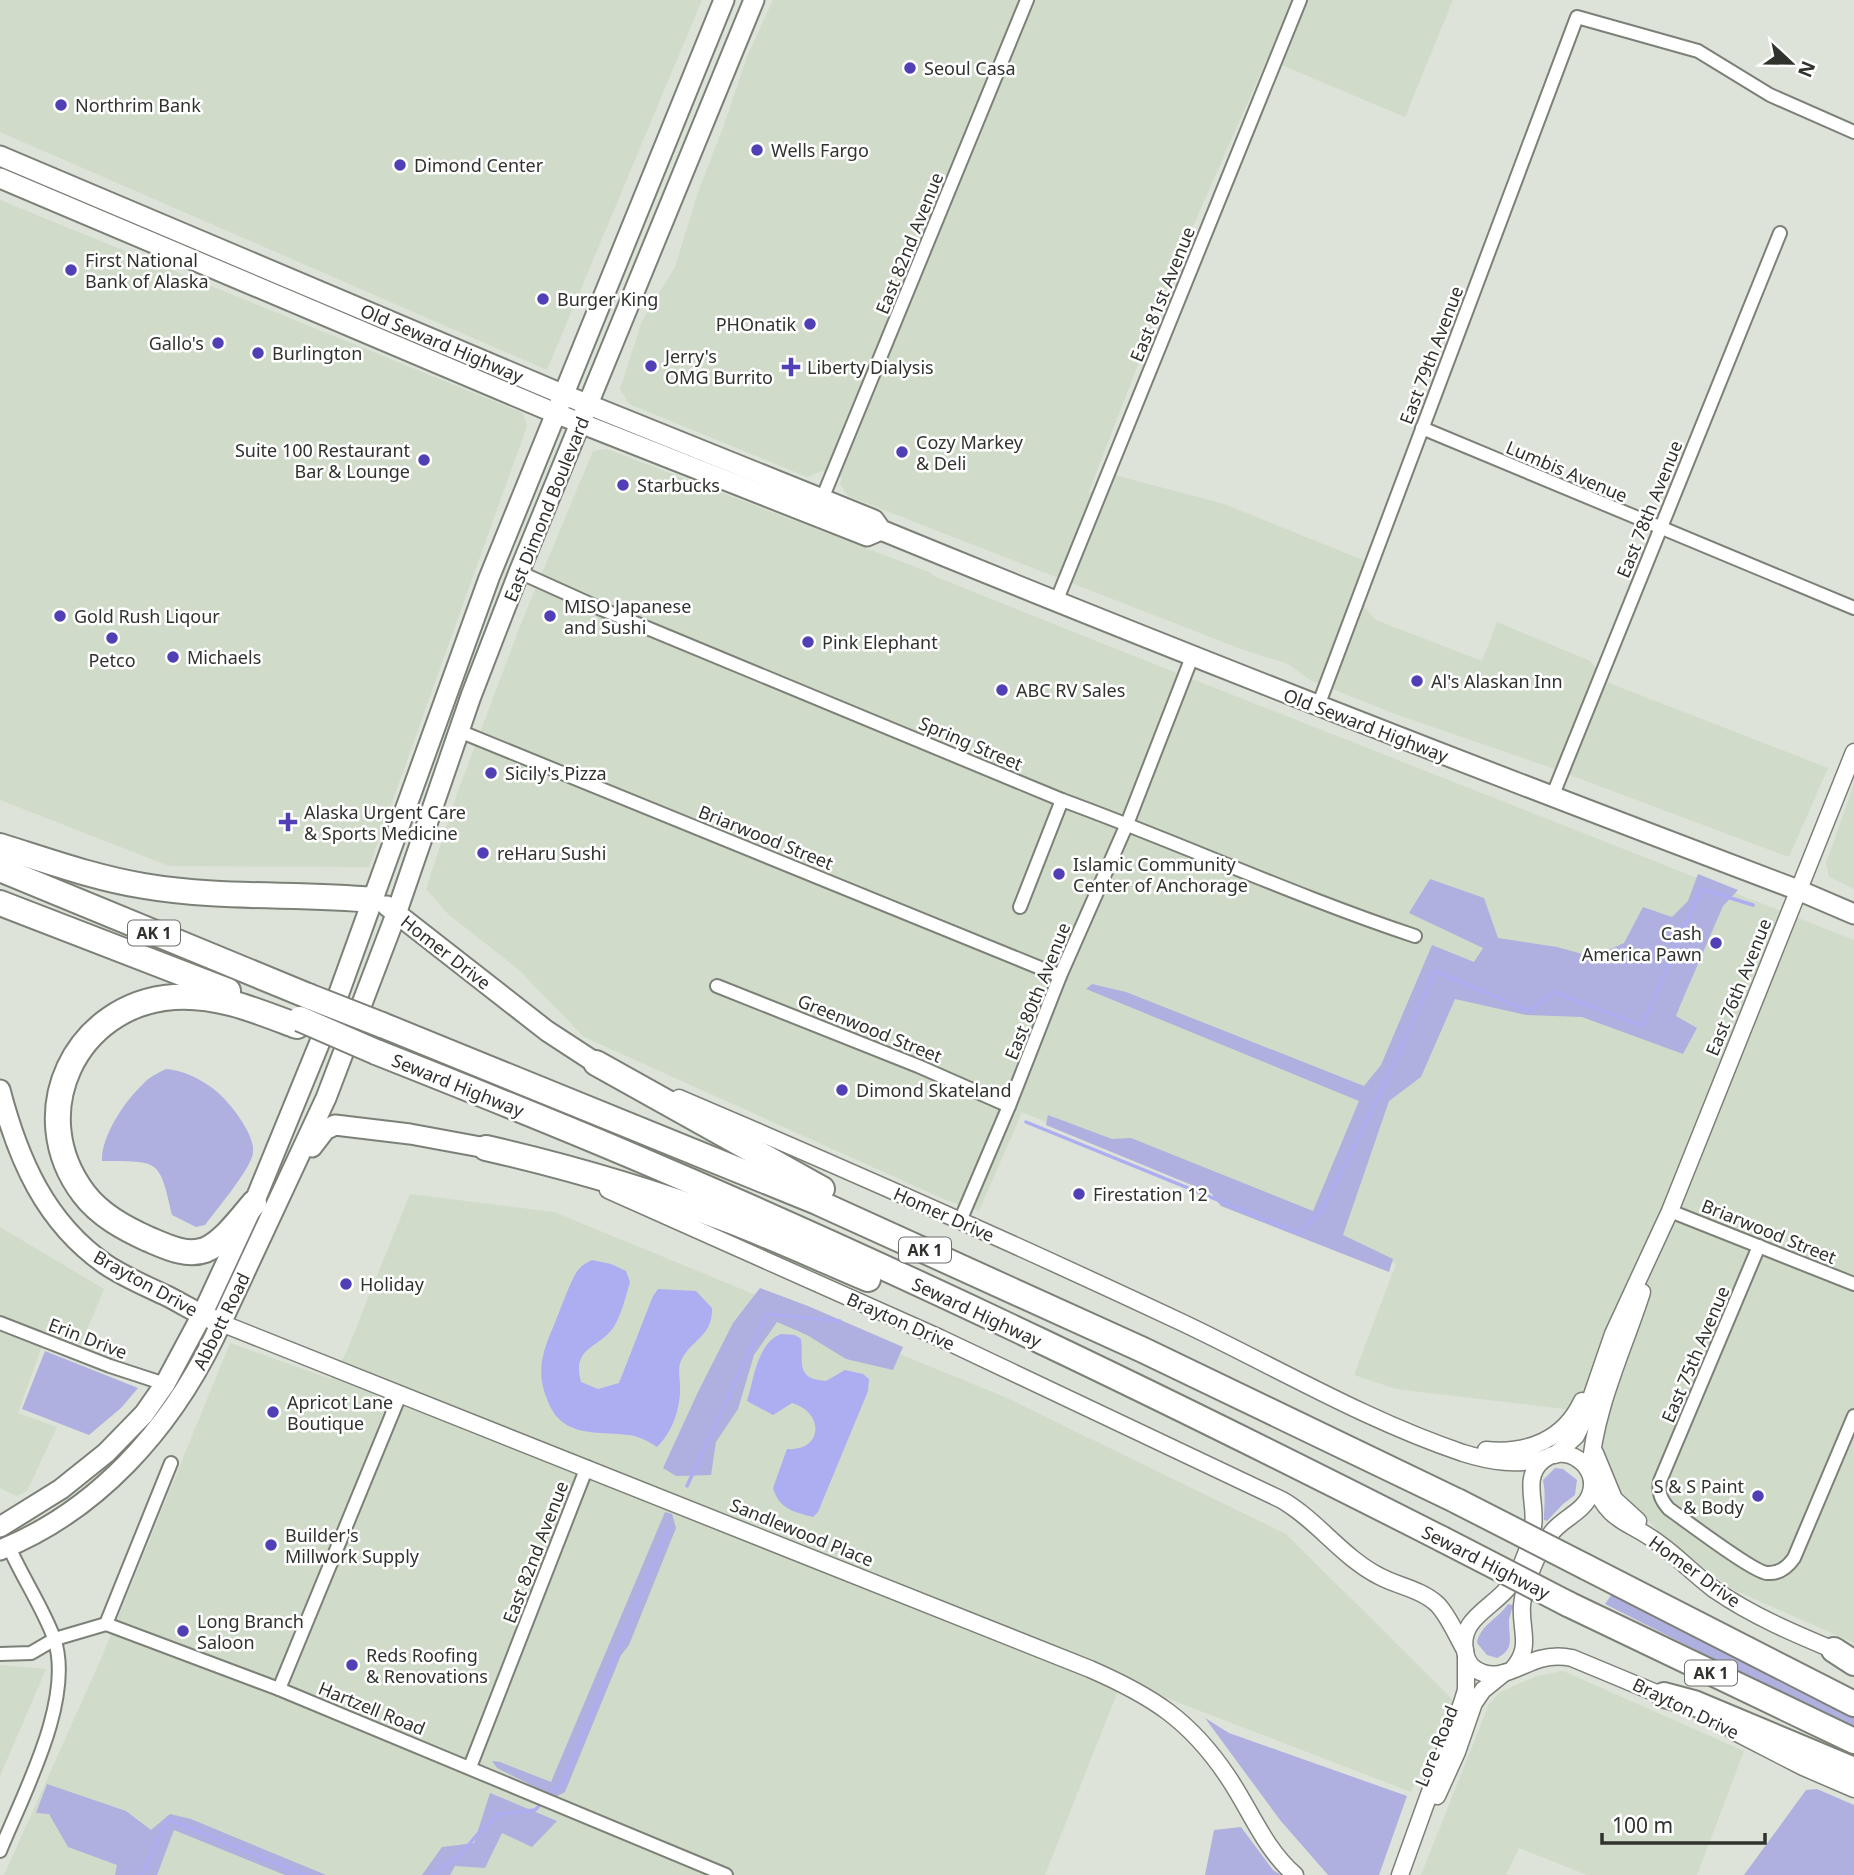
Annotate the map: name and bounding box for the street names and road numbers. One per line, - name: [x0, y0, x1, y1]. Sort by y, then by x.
- street label: East 82nd Avenue: [870, 169, 948, 317]
- street label: East 81st Avenue: [1124, 223, 1200, 365]
- street label: East 79th Avenue: [1394, 283, 1468, 427]
- street label: Old Seward Highway: [357, 298, 528, 389]
- street label: East Dimond Boulevard: [498, 413, 594, 605]
- street label: Lumbis Avenue: [1503, 435, 1631, 507]
- street label: East 78th Avenue: [1611, 437, 1687, 581]
- street label: Old Seward Highway: [1280, 682, 1453, 768]
- street label: Spring Street: [916, 710, 1027, 776]
- street label: Briarwood Street: [695, 799, 837, 875]
- street label: Homer Drive: [396, 909, 496, 995]
- street label: East 76th Avenue: [1700, 915, 1776, 1059]
- street label: East 80th Avenue: [999, 919, 1075, 1063]
- road number: AK 1: [128, 920, 180, 945]
- street label: Greenwood Street: [794, 988, 946, 1068]
- street label: Seward Highway: [388, 1048, 528, 1123]
- street label: Homer Drive: [890, 1181, 998, 1247]
- street label: Briarwood Street: [1698, 1193, 1840, 1269]
- road number: AK 1: [899, 1238, 951, 1262]
- street label: Brayton Drive: [90, 1244, 202, 1322]
- street label: Abbott Road: [187, 1268, 255, 1374]
- street label: Seward Highway: [908, 1271, 1046, 1353]
- street label: East 75th Avenue: [1655, 1282, 1735, 1426]
- street label: Brayton Drive: [843, 1286, 959, 1356]
- street label: Erin Drive: [45, 1312, 131, 1364]
- street label: East 82nd Avenue: [497, 1477, 573, 1627]
- street label: Sandlewood Place: [727, 1492, 877, 1572]
- street label: Seward Highway: [1418, 1519, 1555, 1605]
- street label: Homer Drive: [1644, 1530, 1746, 1612]
- road number: AK 1: [1685, 1660, 1737, 1686]
- street label: Brayton Drive: [1629, 1672, 1743, 1744]
- street label: Hartzell Road: [315, 1676, 429, 1740]
- street label: Lore Road: [1409, 1702, 1463, 1790]

